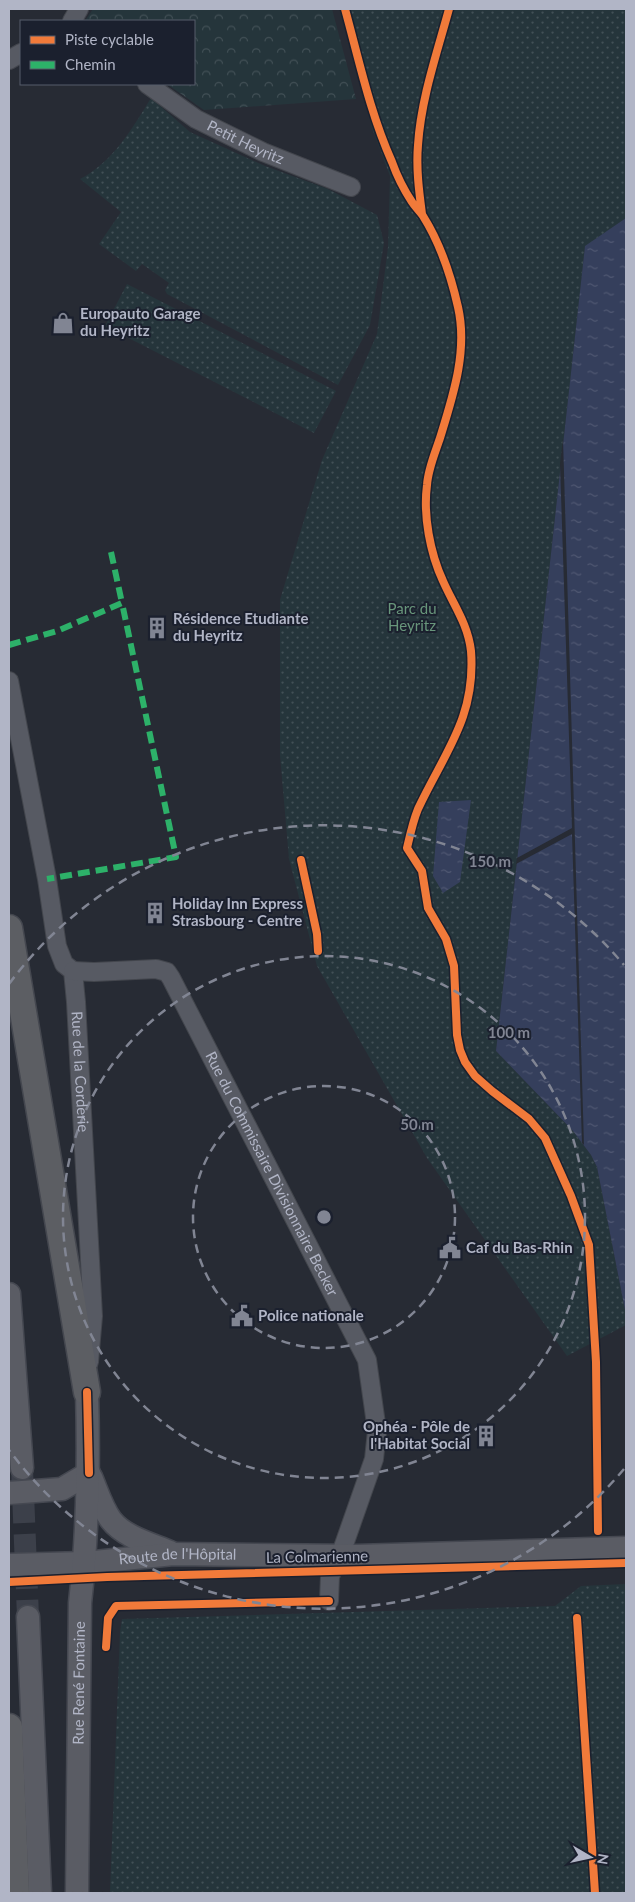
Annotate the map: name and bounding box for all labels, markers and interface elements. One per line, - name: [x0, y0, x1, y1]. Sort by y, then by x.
- legend: [20, 20, 195, 85]
- text: Piste cyclable: [65, 30, 154, 48]
- text: Chemin: [65, 55, 116, 73]
- street label: Petit Heyritz: [204, 116, 287, 167]
- place label: Europauto Garage du Heyritz: [80, 304, 201, 339]
- shop icon: Europauto Garage du Heyritz: [50, 310, 76, 336]
- park label: Parc du Heyritz: [387, 599, 437, 634]
- place label: Résidence Etudiante du Heyritz: [173, 609, 308, 644]
- building icon: Résidence Etudiante du Heyritz: [144, 615, 170, 641]
- text: 150 m: [469, 852, 511, 870]
- place label: Holiday Inn Express Strasbourg - Centre: [172, 894, 303, 929]
- building icon: Holiday Inn Express Strasbourg - Centre: [142, 900, 168, 926]
- street label: Rue de la Corderie: [69, 1011, 93, 1133]
- text: 100 m: [488, 1023, 530, 1041]
- street label: Rue du Commissaire Divisionnaire Becker: [202, 1048, 343, 1299]
- text: 50 m: [400, 1115, 434, 1133]
- centre of rings: [315, 1208, 333, 1226]
- public building icon: Caf du Bas-Rhin: [437, 1235, 463, 1261]
- place label: Caf du Bas-Rhin: [466, 1238, 573, 1256]
- public building icon: Police nationale: [229, 1303, 255, 1329]
- place label: Police nationale: [258, 1306, 364, 1324]
- place label: Ophéa - Pôle de l'Habitat Social: [363, 1417, 470, 1452]
- building icon: Ophéa - Pôle de l'Habitat Social: [473, 1423, 499, 1449]
- street label: Route de l'Hôpital: [118, 1544, 237, 1567]
- street label: La Colmarienne: [266, 1546, 368, 1566]
- street label: Rue René Fontaine: [69, 1621, 88, 1745]
- north arrow: [565, 1832, 615, 1882]
- text: N: [594, 1852, 613, 1866]

